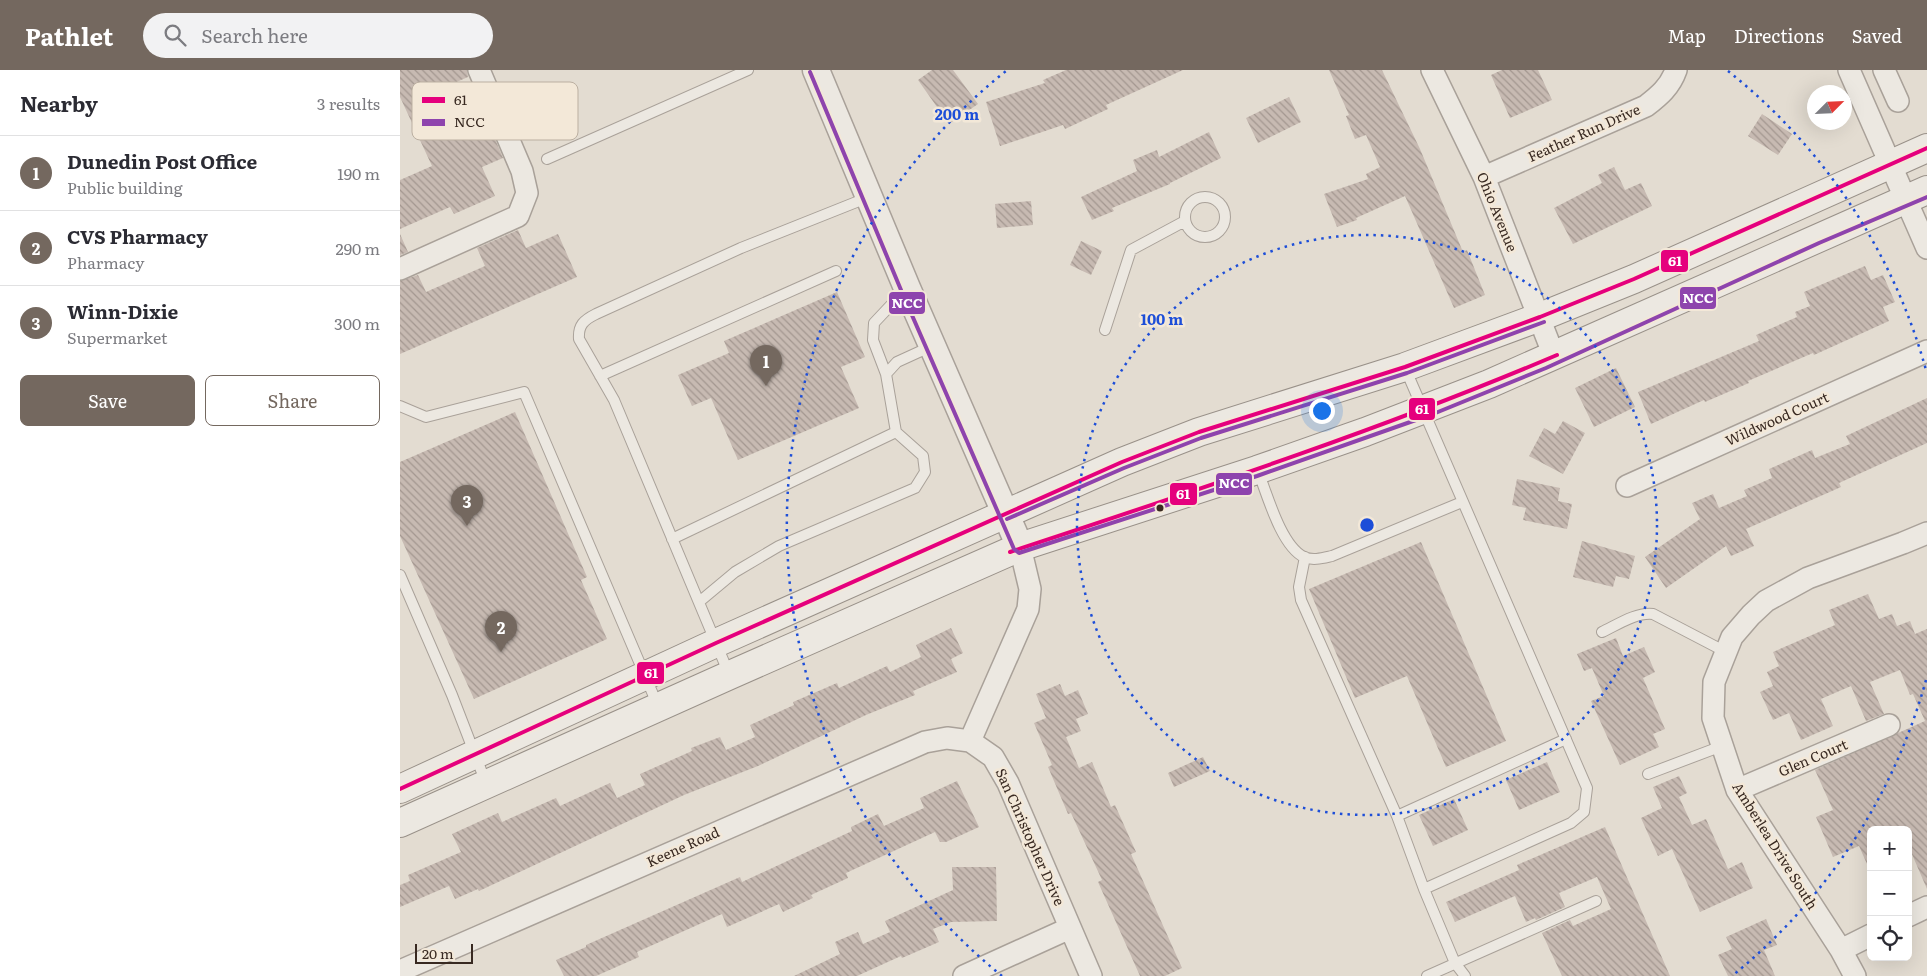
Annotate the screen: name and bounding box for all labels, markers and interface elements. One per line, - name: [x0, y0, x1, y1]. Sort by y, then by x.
- search box: [143, 13, 493, 58]
- text: Pathlet: [25, 18, 113, 53]
- icon: search: [161, 21, 189, 49]
- text: Search here: [201, 21, 308, 49]
- text: Map: [1668, 22, 1706, 49]
- text: Directions: [1734, 22, 1824, 49]
- text: Saved: [1852, 22, 1902, 49]
- legend: [412, 82, 578, 140]
- north arrow: [1807, 85, 1852, 130]
- text: Nearby: [20, 87, 98, 118]
- text: 61: [454, 89, 468, 109]
- text: 3 results: [317, 91, 380, 115]
- street label: Feather Run Drive: [1524, 98, 1643, 166]
- text: 200 m: [935, 102, 979, 125]
- text: NCC: [454, 111, 485, 131]
- text: Dunedin Post Office: [67, 147, 257, 175]
- text: 1: [33, 161, 39, 185]
- text: 190 m: [337, 161, 380, 185]
- street label: Ohio Avenue: [1473, 169, 1523, 255]
- text: Public building: [67, 175, 183, 199]
- text: CVS Pharmacy: [67, 222, 208, 250]
- text: 2: [32, 236, 40, 260]
- text: 290 m: [336, 236, 380, 260]
- line badge: 61: [1660, 249, 1689, 273]
- text: Pharmacy: [67, 250, 145, 274]
- text: 61: [1668, 250, 1682, 270]
- line badge: NCC: [1679, 286, 1717, 310]
- text: NCC: [1682, 287, 1714, 307]
- line badge: NCC: [888, 291, 926, 315]
- text: NCC: [891, 292, 923, 312]
- text: Winn-Dixie: [67, 297, 178, 325]
- text: 100 m: [1141, 307, 1183, 330]
- text: 3: [32, 311, 40, 335]
- text: 300 m: [334, 311, 380, 335]
- text: Supermarket: [67, 325, 167, 349]
- pin: 1: [750, 345, 782, 386]
- button: Save: [20, 375, 195, 426]
- button: Share: [205, 375, 380, 426]
- street label: Wildwood Court: [1722, 386, 1832, 450]
- line badge: 61: [1408, 397, 1436, 421]
- your location: [1309, 398, 1335, 424]
- text: 61: [1415, 398, 1429, 418]
- line badge: NCC: [1215, 472, 1253, 496]
- text: NCC: [1218, 472, 1250, 492]
- line badge: 61: [1169, 482, 1198, 506]
- text: 61: [1176, 483, 1190, 503]
- pin: 3: [451, 485, 483, 526]
- unlabelled marker: [1155, 503, 1165, 513]
- centre of rings: [1358, 516, 1376, 534]
- pin: 2: [485, 611, 517, 652]
- line badge: 61: [636, 661, 665, 685]
- text: 61: [644, 662, 658, 682]
- street label: Glen Court: [1775, 733, 1851, 781]
- street label: San Christopher Drive: [992, 765, 1070, 909]
- street label: Amberlea Drive South: [1728, 778, 1823, 913]
- street label: Keene Road: [643, 821, 723, 871]
- map controls: [1867, 826, 1912, 961]
- button: +: [1867, 826, 1912, 871]
- button: −: [1867, 871, 1912, 916]
- button: locate: [1867, 916, 1912, 961]
- scale bar: [415, 941, 472, 964]
- text: 20 m: [422, 943, 454, 963]

